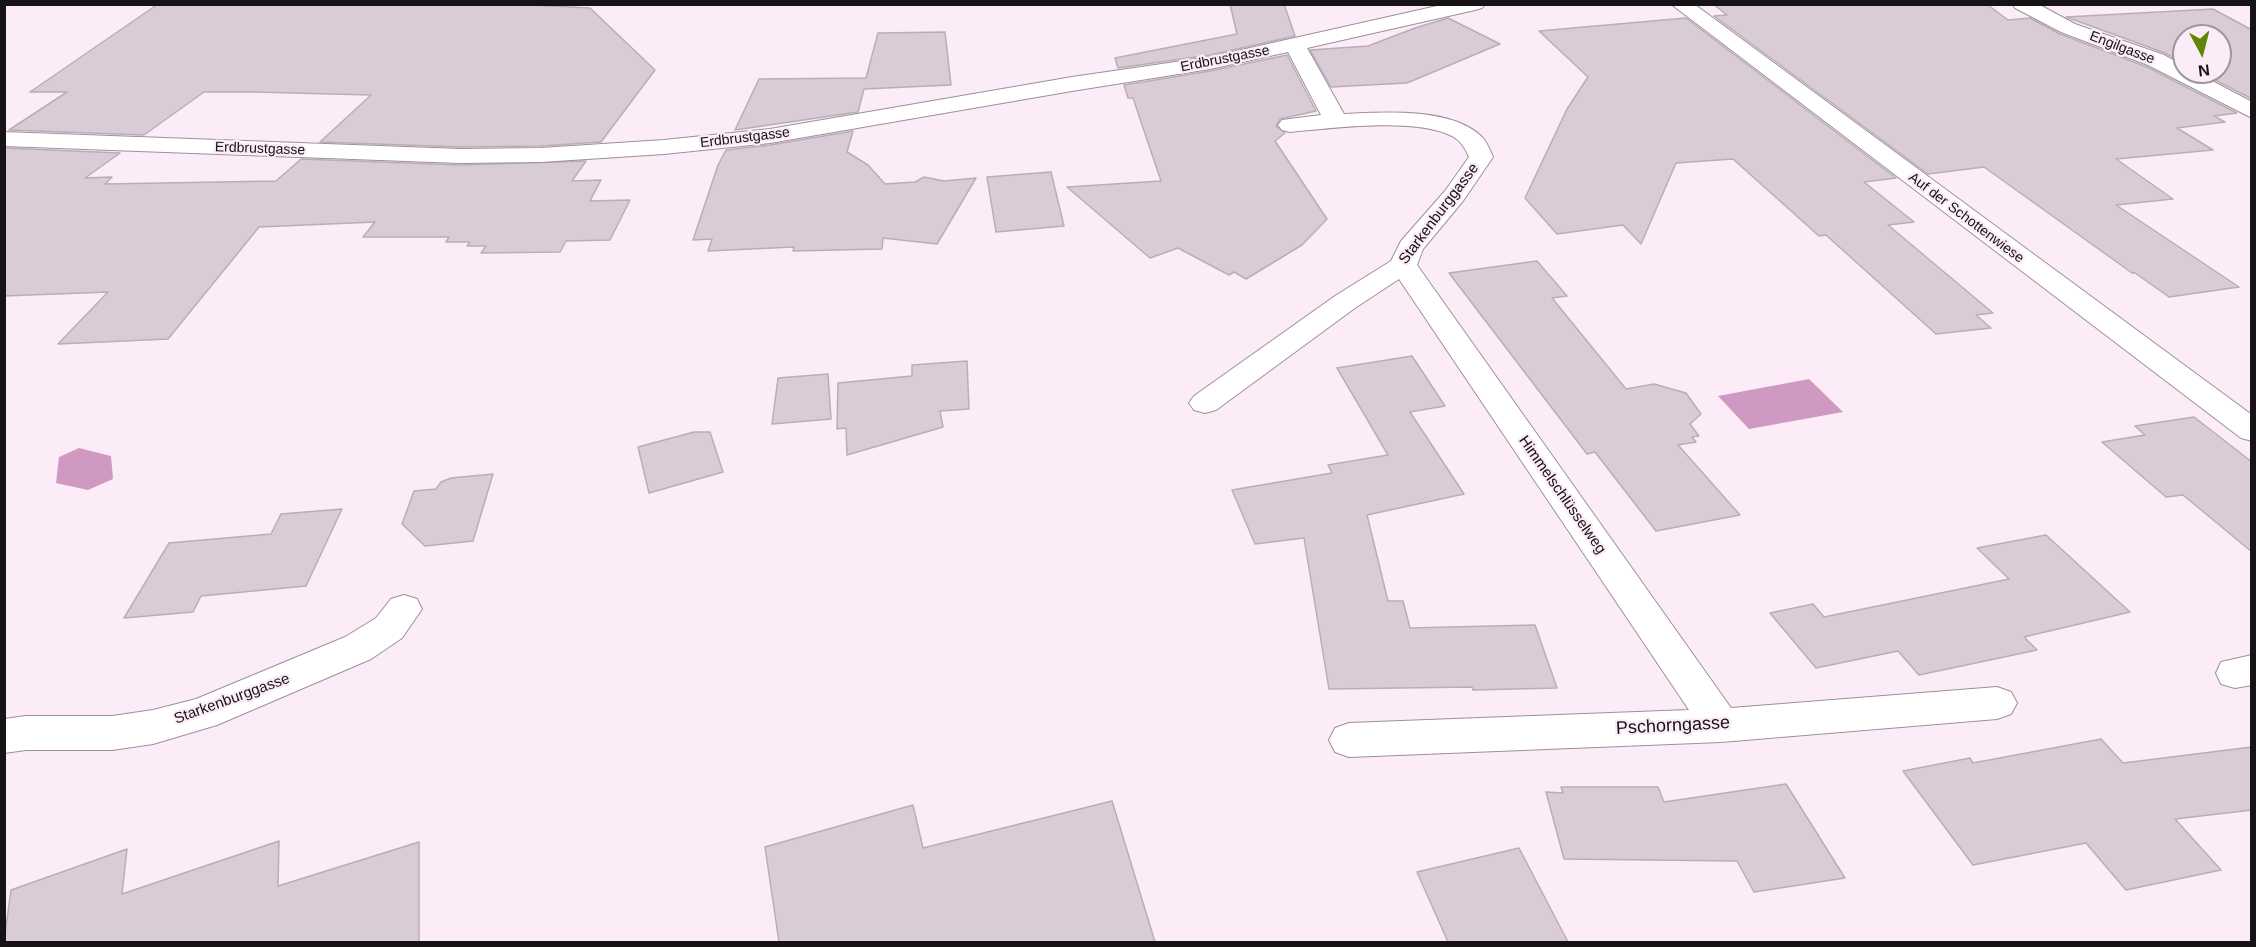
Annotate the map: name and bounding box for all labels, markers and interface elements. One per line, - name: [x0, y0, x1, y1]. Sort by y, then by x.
- north arrow: [2172, 24, 2232, 84]
- street label: Engilgasse: [2087, 28, 2157, 68]
- street label: Erdbrustgasse: [1179, 42, 1271, 76]
- text: N: [2197, 61, 2211, 80]
- street label: Erdbrustgasse: [699, 124, 791, 152]
- street label: Erdbrustgasse: [215, 139, 305, 159]
- street label: Starkenburggasse: [1395, 160, 1483, 268]
- street label: Auf der Schottenwiese: [1905, 169, 2027, 267]
- street label: Himmelschlüsselweg: [1514, 432, 1610, 558]
- street label: Starkenburggasse: [172, 670, 292, 728]
- street label: Pschorngasse: [1615, 712, 1731, 740]

